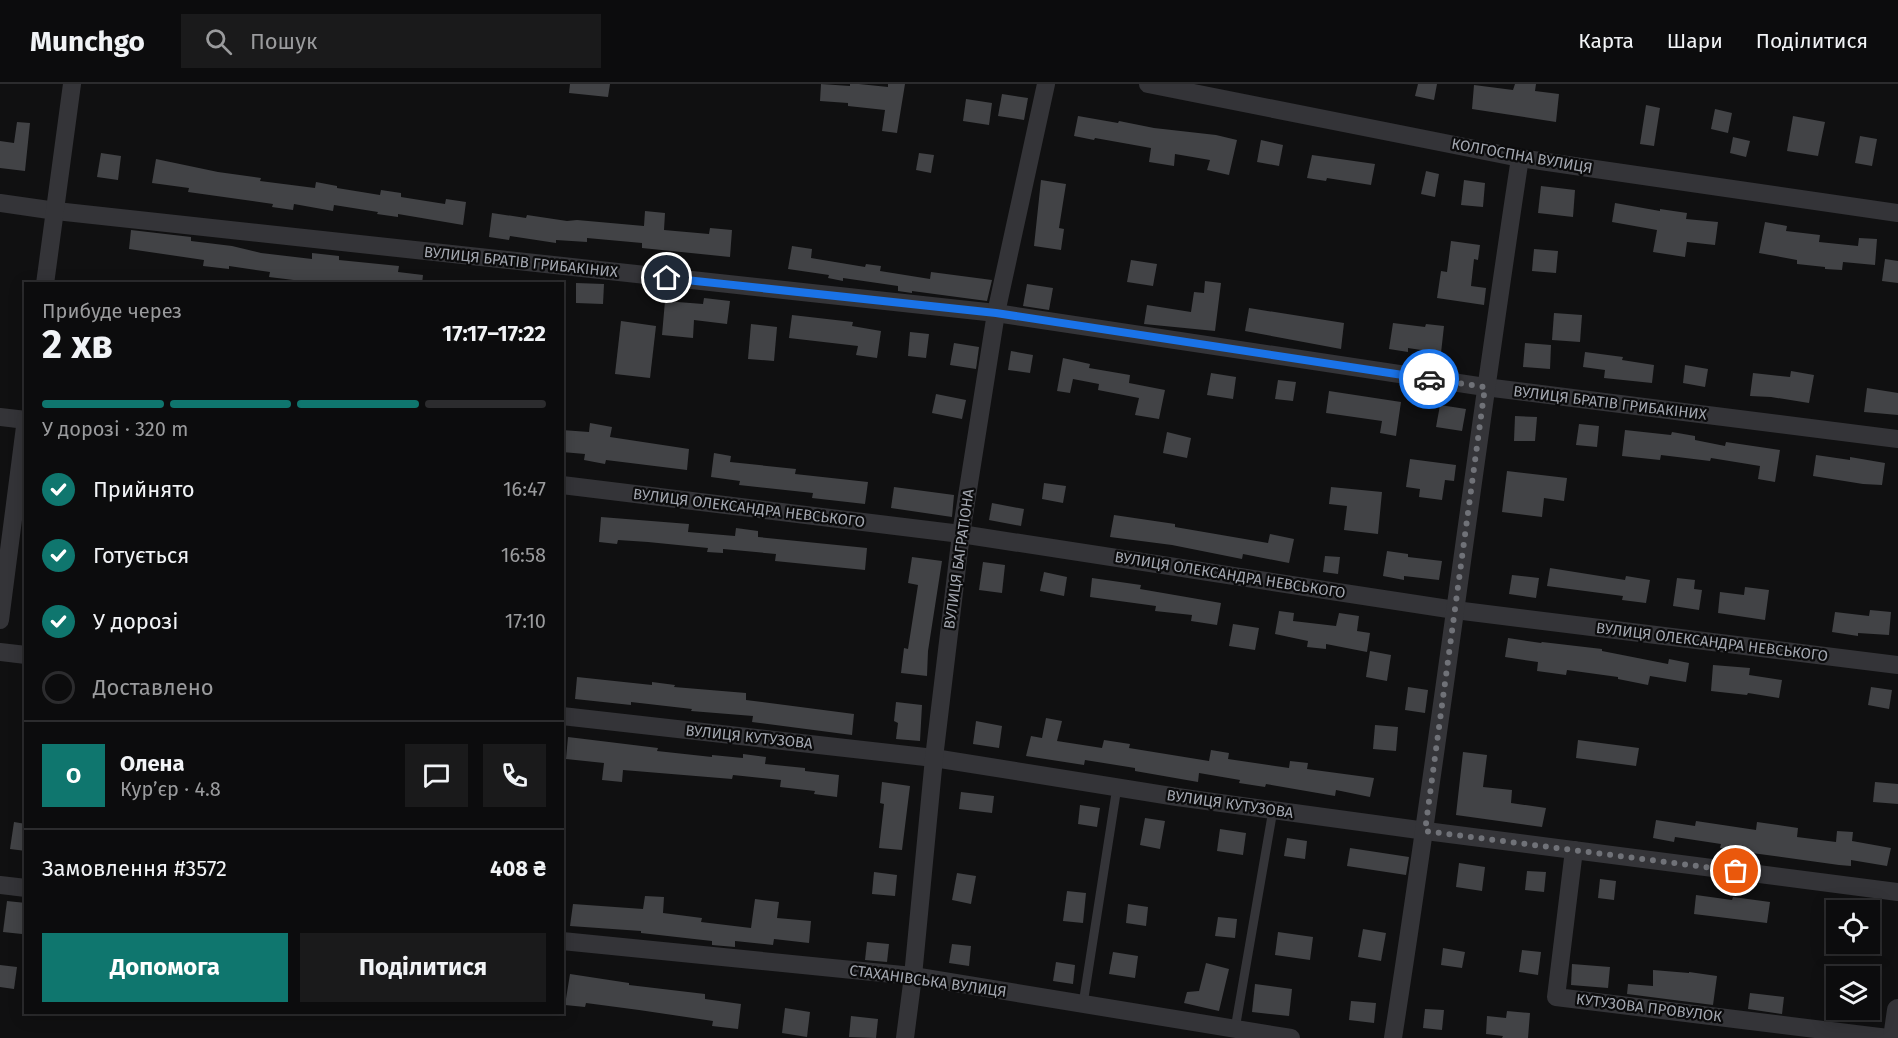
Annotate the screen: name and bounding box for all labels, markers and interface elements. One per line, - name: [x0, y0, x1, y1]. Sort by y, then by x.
- search box: [181, 14, 601, 68]
- text: Munchgo: [30, 25, 145, 58]
- icon: search: [202, 25, 235, 58]
- text: Пошук: [250, 28, 317, 55]
- text: Карта: [1578, 28, 1634, 54]
- text: Шари: [1667, 28, 1723, 54]
- text: Поділитися: [1756, 28, 1868, 54]
- street label: КОЛГОСПНА ВУЛИЦЯ: [1450, 135, 1594, 177]
- street label: ВУЛИЦЯ БРАТІВ ГРИБАКІНИХ: [423, 243, 620, 281]
- pin: [641, 252, 692, 303]
- icon: home: [650, 261, 683, 294]
- text: Прибуде через: [42, 299, 182, 323]
- text: 17:17–17:22: [442, 320, 546, 347]
- text: 2 хв: [42, 322, 113, 368]
- courier: [1399, 349, 1459, 409]
- icon: car: [1413, 363, 1446, 396]
- street label: ВУЛИЦЯ БРАТІВ ГРИБАКІНИХ: [1512, 382, 1709, 424]
- text: У дорозі · 320 m: [42, 417, 188, 441]
- icon: check: [42, 473, 75, 506]
- text: Прийнято: [93, 476, 195, 503]
- text: 16:47: [503, 477, 546, 501]
- street label: ВУЛИЦЯ ОЛЕКСАНДРА НЕВСЬКОГО: [632, 485, 866, 531]
- street label: ВУЛИЦЯ БАГРАТІОНА: [940, 487, 978, 630]
- icon: check: [42, 539, 75, 572]
- text: Готується: [93, 542, 189, 569]
- text: 16:58: [501, 543, 546, 567]
- street label: ВУЛИЦЯ ОЛЕКСАНДРА НЕВСЬКОГО: [1113, 548, 1347, 602]
- icon: check: [42, 605, 75, 638]
- text: У дорозі: [93, 608, 178, 635]
- text: 17:10: [505, 609, 546, 633]
- street label: ВУЛИЦЯ ОЛЕКСАНДРА НЕВСЬКОГО: [1595, 619, 1829, 665]
- text: Доставлено: [93, 674, 214, 701]
- street label: ВУЛИЦЯ КУТУЗОВА: [684, 721, 814, 753]
- button: chat: [405, 744, 468, 807]
- button: phone: [483, 744, 546, 807]
- text: Олена: [120, 750, 185, 777]
- text: О: [66, 762, 81, 789]
- text: Кур’єр · 4.8: [120, 777, 221, 801]
- street label: ВУЛИЦЯ КУТУЗОВА: [1165, 786, 1295, 822]
- pin: [1710, 845, 1761, 896]
- icon: bag: [1719, 854, 1752, 887]
- text: Замовлення #3572: [42, 855, 227, 882]
- text: 408 ₴: [490, 855, 546, 882]
- map controls: [1826, 900, 1880, 1020]
- button: locate: [1826, 900, 1880, 954]
- button: Допомога: [42, 933, 288, 1002]
- button: Поділитися: [300, 933, 546, 1002]
- street label: СТАХАНІВСЬКА ВУЛИЦЯ: [848, 961, 1008, 1001]
- button: layers: [1826, 966, 1880, 1020]
- street label: КУТУЗОВА ПРОВУЛОК: [1575, 990, 1723, 1026]

